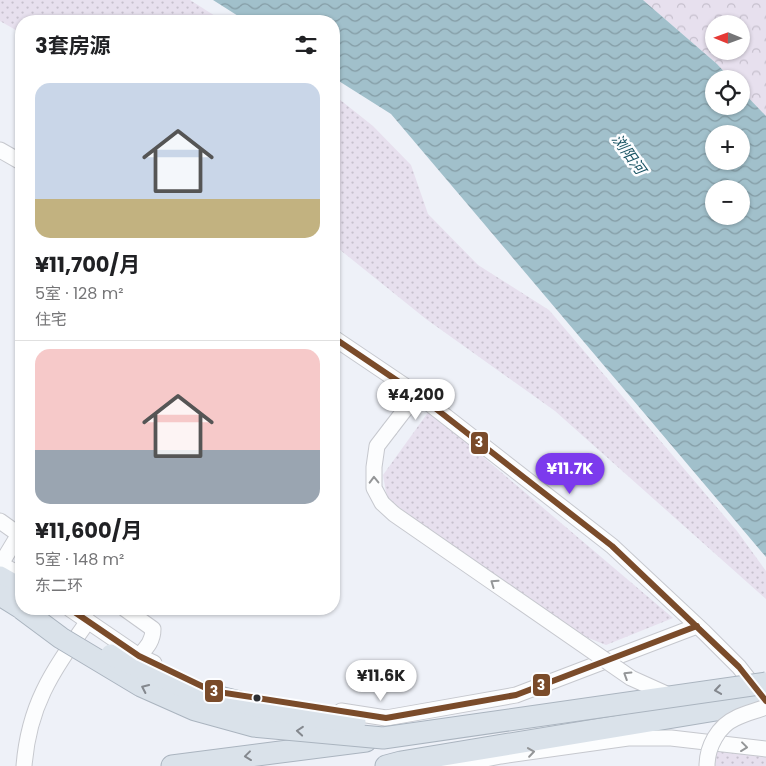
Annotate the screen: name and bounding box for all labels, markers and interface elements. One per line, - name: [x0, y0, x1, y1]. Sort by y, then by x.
- north arrow: [705, 15, 750, 60]
- map controls: [705, 15, 750, 225]
- text: 3套房源: [35, 31, 111, 60]
- icon: filters: [292, 31, 320, 59]
- button: locate: [705, 70, 750, 115]
- icon: home: [133, 116, 223, 206]
- button: +: [705, 125, 750, 170]
- water label: 浏阳河: [607, 130, 652, 181]
- button: −: [705, 180, 750, 225]
- text: ¥11,700/月: [35, 250, 140, 279]
- text: 5室 · 128 m²: [35, 282, 123, 305]
- text: 住宅: [35, 308, 67, 331]
- pin: ¥4,200: [375, 378, 457, 421]
- icon: home: [133, 381, 223, 471]
- text: ¥4,200: [388, 383, 444, 406]
- line badge: 3: [470, 431, 489, 455]
- text: 3: [475, 432, 483, 452]
- pin: ¥11.7K: [529, 452, 611, 495]
- text: ¥11.7K: [547, 457, 594, 480]
- one-way arrow: [369, 476, 379, 484]
- text: ¥11,600/月: [35, 516, 142, 545]
- text: 5室 · 148 m²: [35, 548, 124, 571]
- text: 东二环: [35, 574, 83, 597]
- one-way arrow: [490, 580, 499, 589]
- pin: ¥11.6K: [340, 660, 422, 702]
- text: ¥11.6K: [357, 664, 405, 687]
- one-way arrow: [624, 672, 633, 682]
- line badge: 3: [532, 673, 551, 697]
- text: 3: [537, 675, 545, 695]
- line badge: 3: [204, 679, 224, 703]
- text: 3: [210, 681, 218, 701]
- one-way arrow: [141, 684, 150, 694]
- one-way arrow: [713, 684, 722, 694]
- unlabelled marker: [252, 693, 262, 703]
- one-way arrow: [296, 725, 304, 736]
- one-way arrow: [740, 741, 748, 752]
- one-way arrow: [527, 747, 535, 758]
- one-way arrow: [244, 750, 252, 761]

